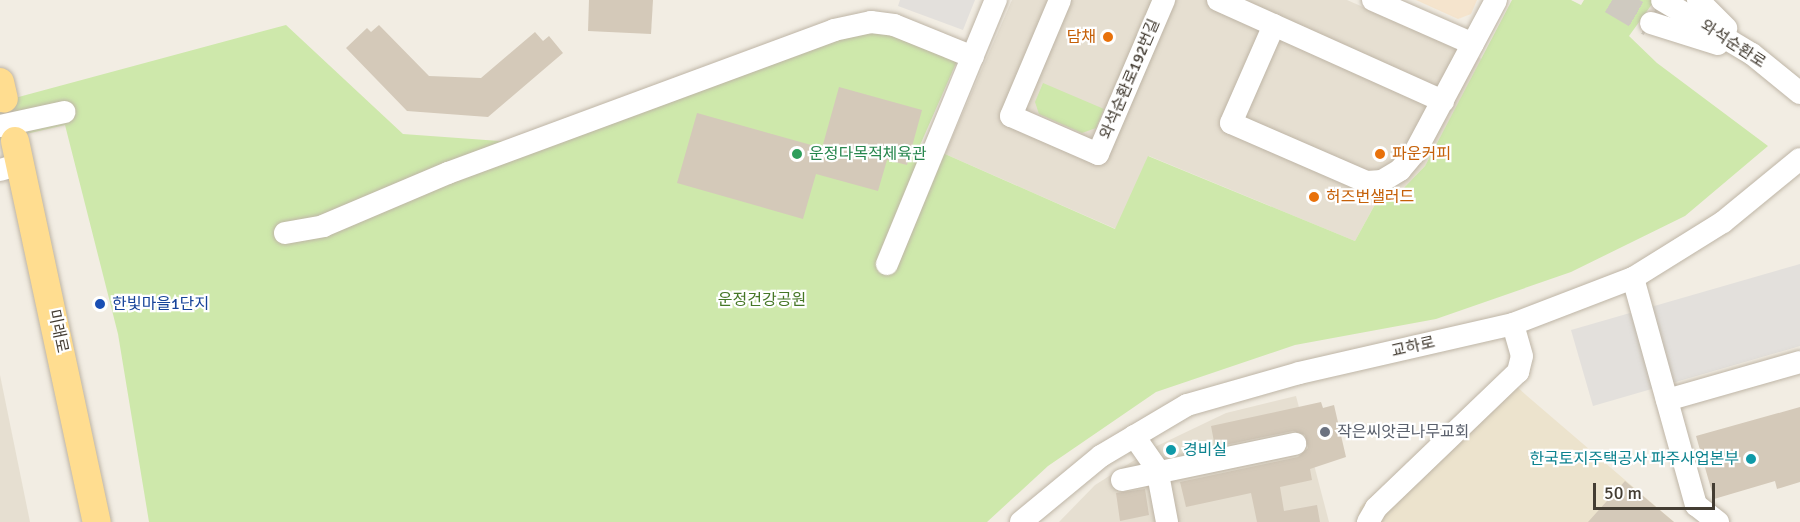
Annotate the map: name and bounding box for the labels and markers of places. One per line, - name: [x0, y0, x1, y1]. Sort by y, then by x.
- place label: 담채: [1067, 27, 1096, 47]
- marker: 담채: [1101, 30, 1115, 44]
- place label: 운정다목적체육관: [809, 144, 927, 164]
- place label: 파운커피: [1392, 144, 1451, 164]
- marker: 운정다목적체육관: [790, 147, 804, 161]
- marker: 파운커피: [1373, 147, 1387, 161]
- place label: 허즈번샐러드: [1326, 187, 1414, 207]
- marker: 허즈번샐러드: [1307, 190, 1321, 204]
- place label: 한빛마을1단지: [112, 294, 209, 314]
- marker: 한빛마을1단지: [93, 297, 107, 311]
- place label: 작은씨앗큰나무교회: [1337, 422, 1469, 442]
- marker: 작은씨앗큰나무교회: [1318, 425, 1332, 439]
- place label: 경비실: [1183, 440, 1227, 460]
- marker: 경비실: [1164, 443, 1178, 457]
- place label: 한국토지주택공사 파주사업본부: [1529, 449, 1739, 469]
- marker: 한국토지주택공사 파주사업본부: [1744, 452, 1758, 466]

